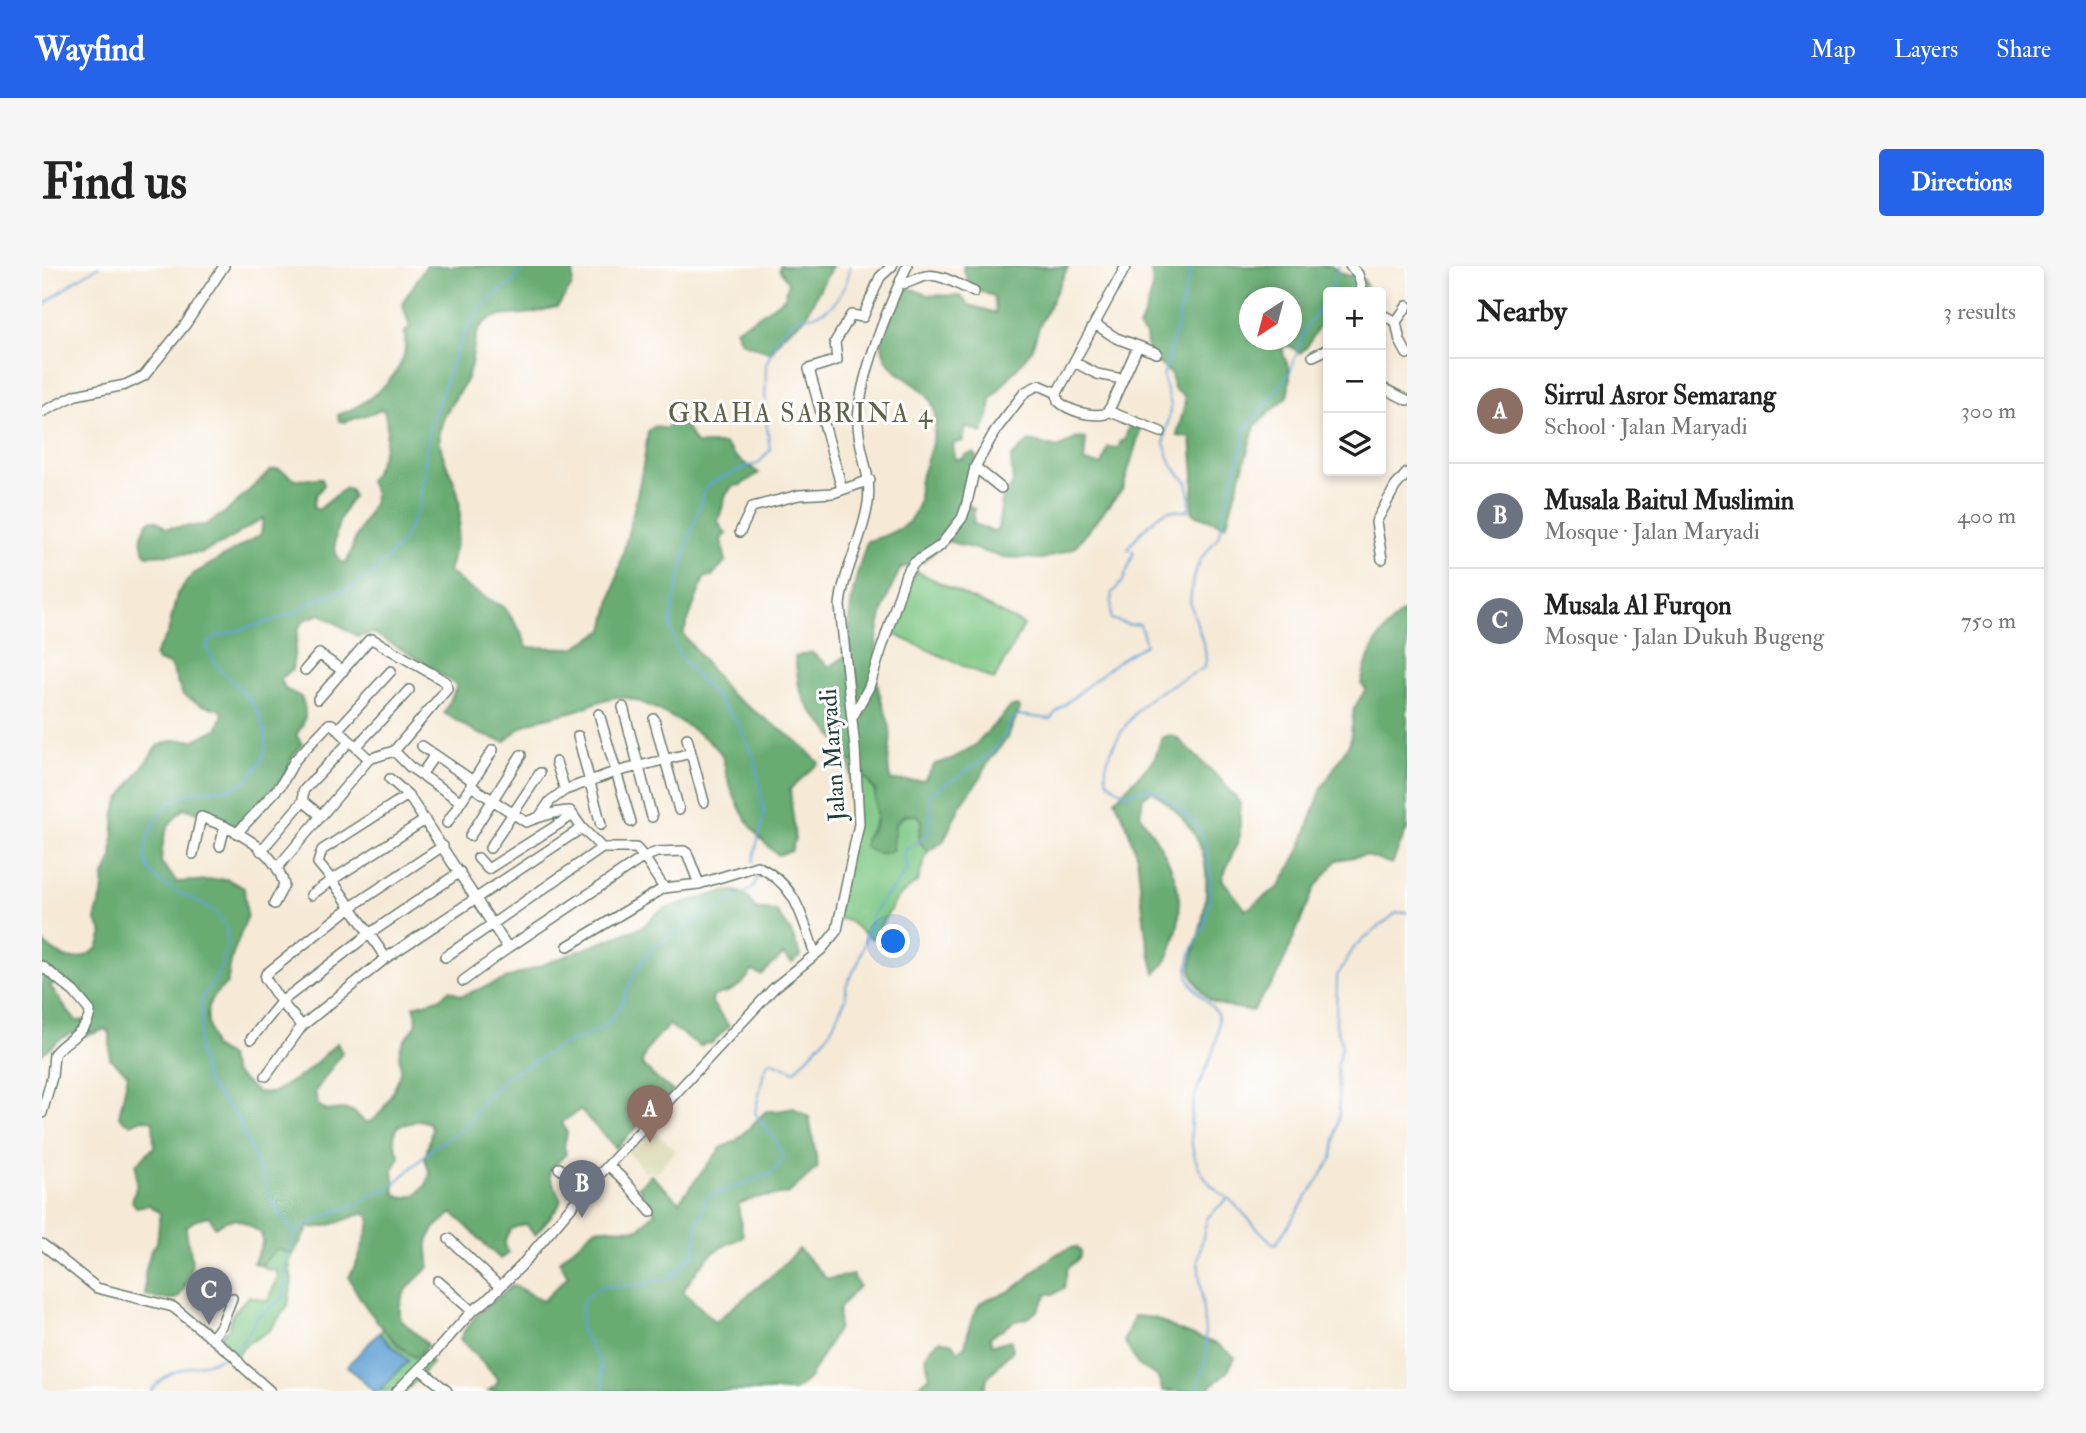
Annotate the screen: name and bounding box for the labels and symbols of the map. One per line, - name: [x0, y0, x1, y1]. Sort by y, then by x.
- north arrow: [1239, 287, 1302, 350]
- district label: GRAHA SABRINA 4: [668, 398, 934, 430]
- street label: Jalan Maryadi: [813, 688, 853, 823]
- your location: [876, 924, 910, 958]
- pin: A: [627, 1085, 673, 1143]
- pin: B: [559, 1160, 605, 1218]
- pin: C: [186, 1267, 232, 1325]

